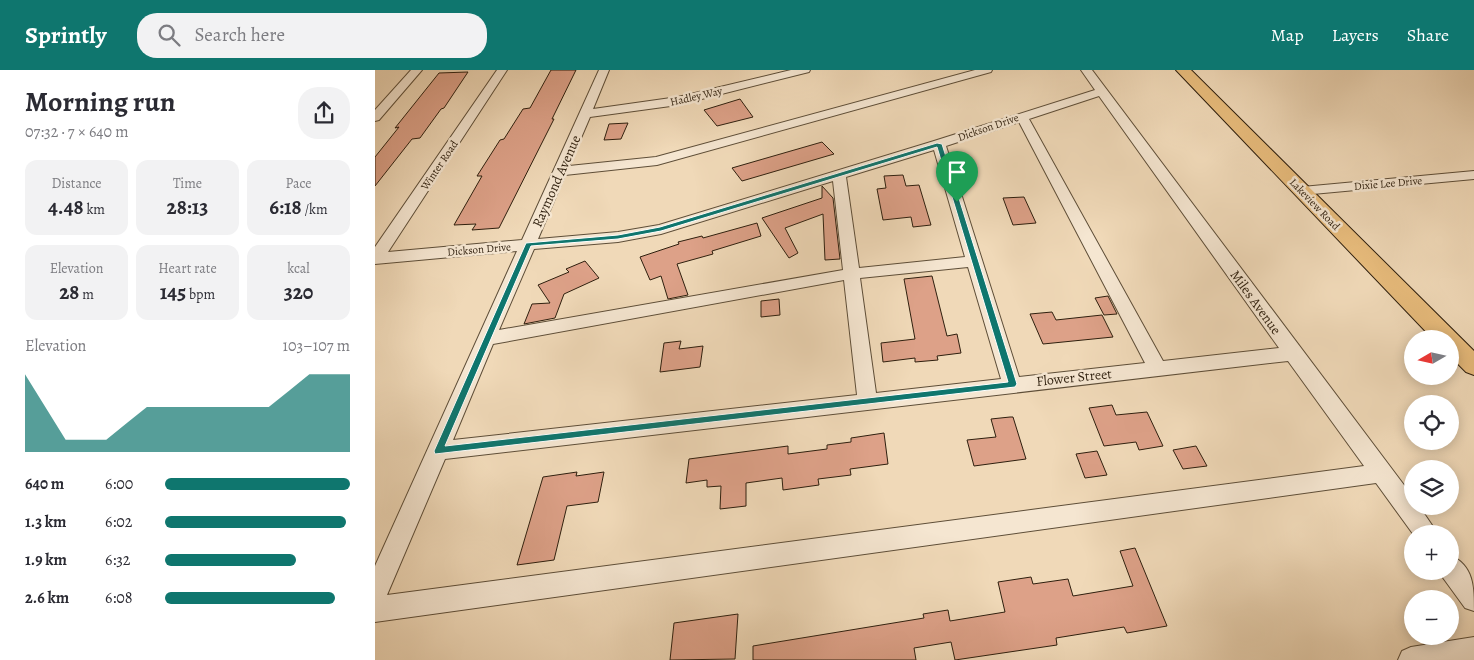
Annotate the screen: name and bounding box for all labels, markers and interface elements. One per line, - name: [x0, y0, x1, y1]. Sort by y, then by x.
- search box: [137, 13, 487, 58]
- text: Sprintly: [25, 19, 107, 51]
- icon: search: [155, 21, 183, 49]
- text: Search here: [195, 22, 285, 48]
- text: Map: [1271, 23, 1304, 47]
- text: Layers: [1332, 23, 1379, 47]
- text: Share: [1407, 23, 1449, 47]
- text: Morning run: [25, 83, 175, 121]
- street label: Hadley Way: [669, 83, 724, 110]
- button: share: [298, 87, 350, 139]
- street label: Dickson Drive: [956, 110, 1021, 145]
- text: 07:32 · 7 × 640 m: [25, 121, 129, 143]
- street label: Raymond Avenue: [528, 132, 585, 230]
- street label: Winter Road: [417, 137, 462, 194]
- pin: [936, 151, 978, 202]
- icon: arrive: [943, 158, 971, 186]
- street label: Dixie Lee Drive: [1353, 173, 1423, 194]
- text: Distance: [51, 174, 102, 193]
- text: Time: [173, 174, 202, 193]
- text: Pace: [286, 174, 311, 193]
- street label: Lakeview Road: [1286, 175, 1343, 234]
- text: 4.48: [48, 193, 84, 221]
- text: 28:13: [167, 193, 208, 221]
- text: 6:18: [269, 193, 302, 221]
- text: km: [84, 200, 105, 219]
- text: /km: [302, 200, 328, 219]
- street label: Dickson Drive: [447, 239, 512, 260]
- text: Elevation: [50, 259, 103, 278]
- text: Heart rate: [158, 259, 217, 278]
- text: kcal: [287, 259, 310, 278]
- street label: Miles Avenue: [1226, 266, 1285, 338]
- text: 28: [59, 278, 79, 306]
- text: 145: [160, 278, 186, 306]
- text: 320: [284, 278, 313, 306]
- text: m: [79, 285, 94, 304]
- text: bpm: [186, 285, 215, 304]
- north arrow: [1404, 330, 1459, 385]
- map controls: [1404, 330, 1459, 645]
- text: Elevation: [25, 335, 86, 357]
- text: 103–107 m: [282, 335, 350, 357]
- street label: Flower Street: [1035, 364, 1113, 391]
- button: locate: [1404, 395, 1459, 450]
- button: layers: [1404, 460, 1459, 515]
- text: 640 m: [25, 473, 64, 495]
- text: 6:00: [105, 473, 133, 495]
- text: 1.3 km: [25, 511, 66, 533]
- text: 6:02: [105, 511, 132, 533]
- button: +: [1404, 525, 1459, 580]
- text: 1.9 km: [25, 549, 67, 571]
- text: 6:32: [105, 549, 130, 571]
- text: 2.6 km: [25, 587, 69, 609]
- text: 6:08: [105, 587, 133, 609]
- button: −: [1404, 590, 1459, 645]

